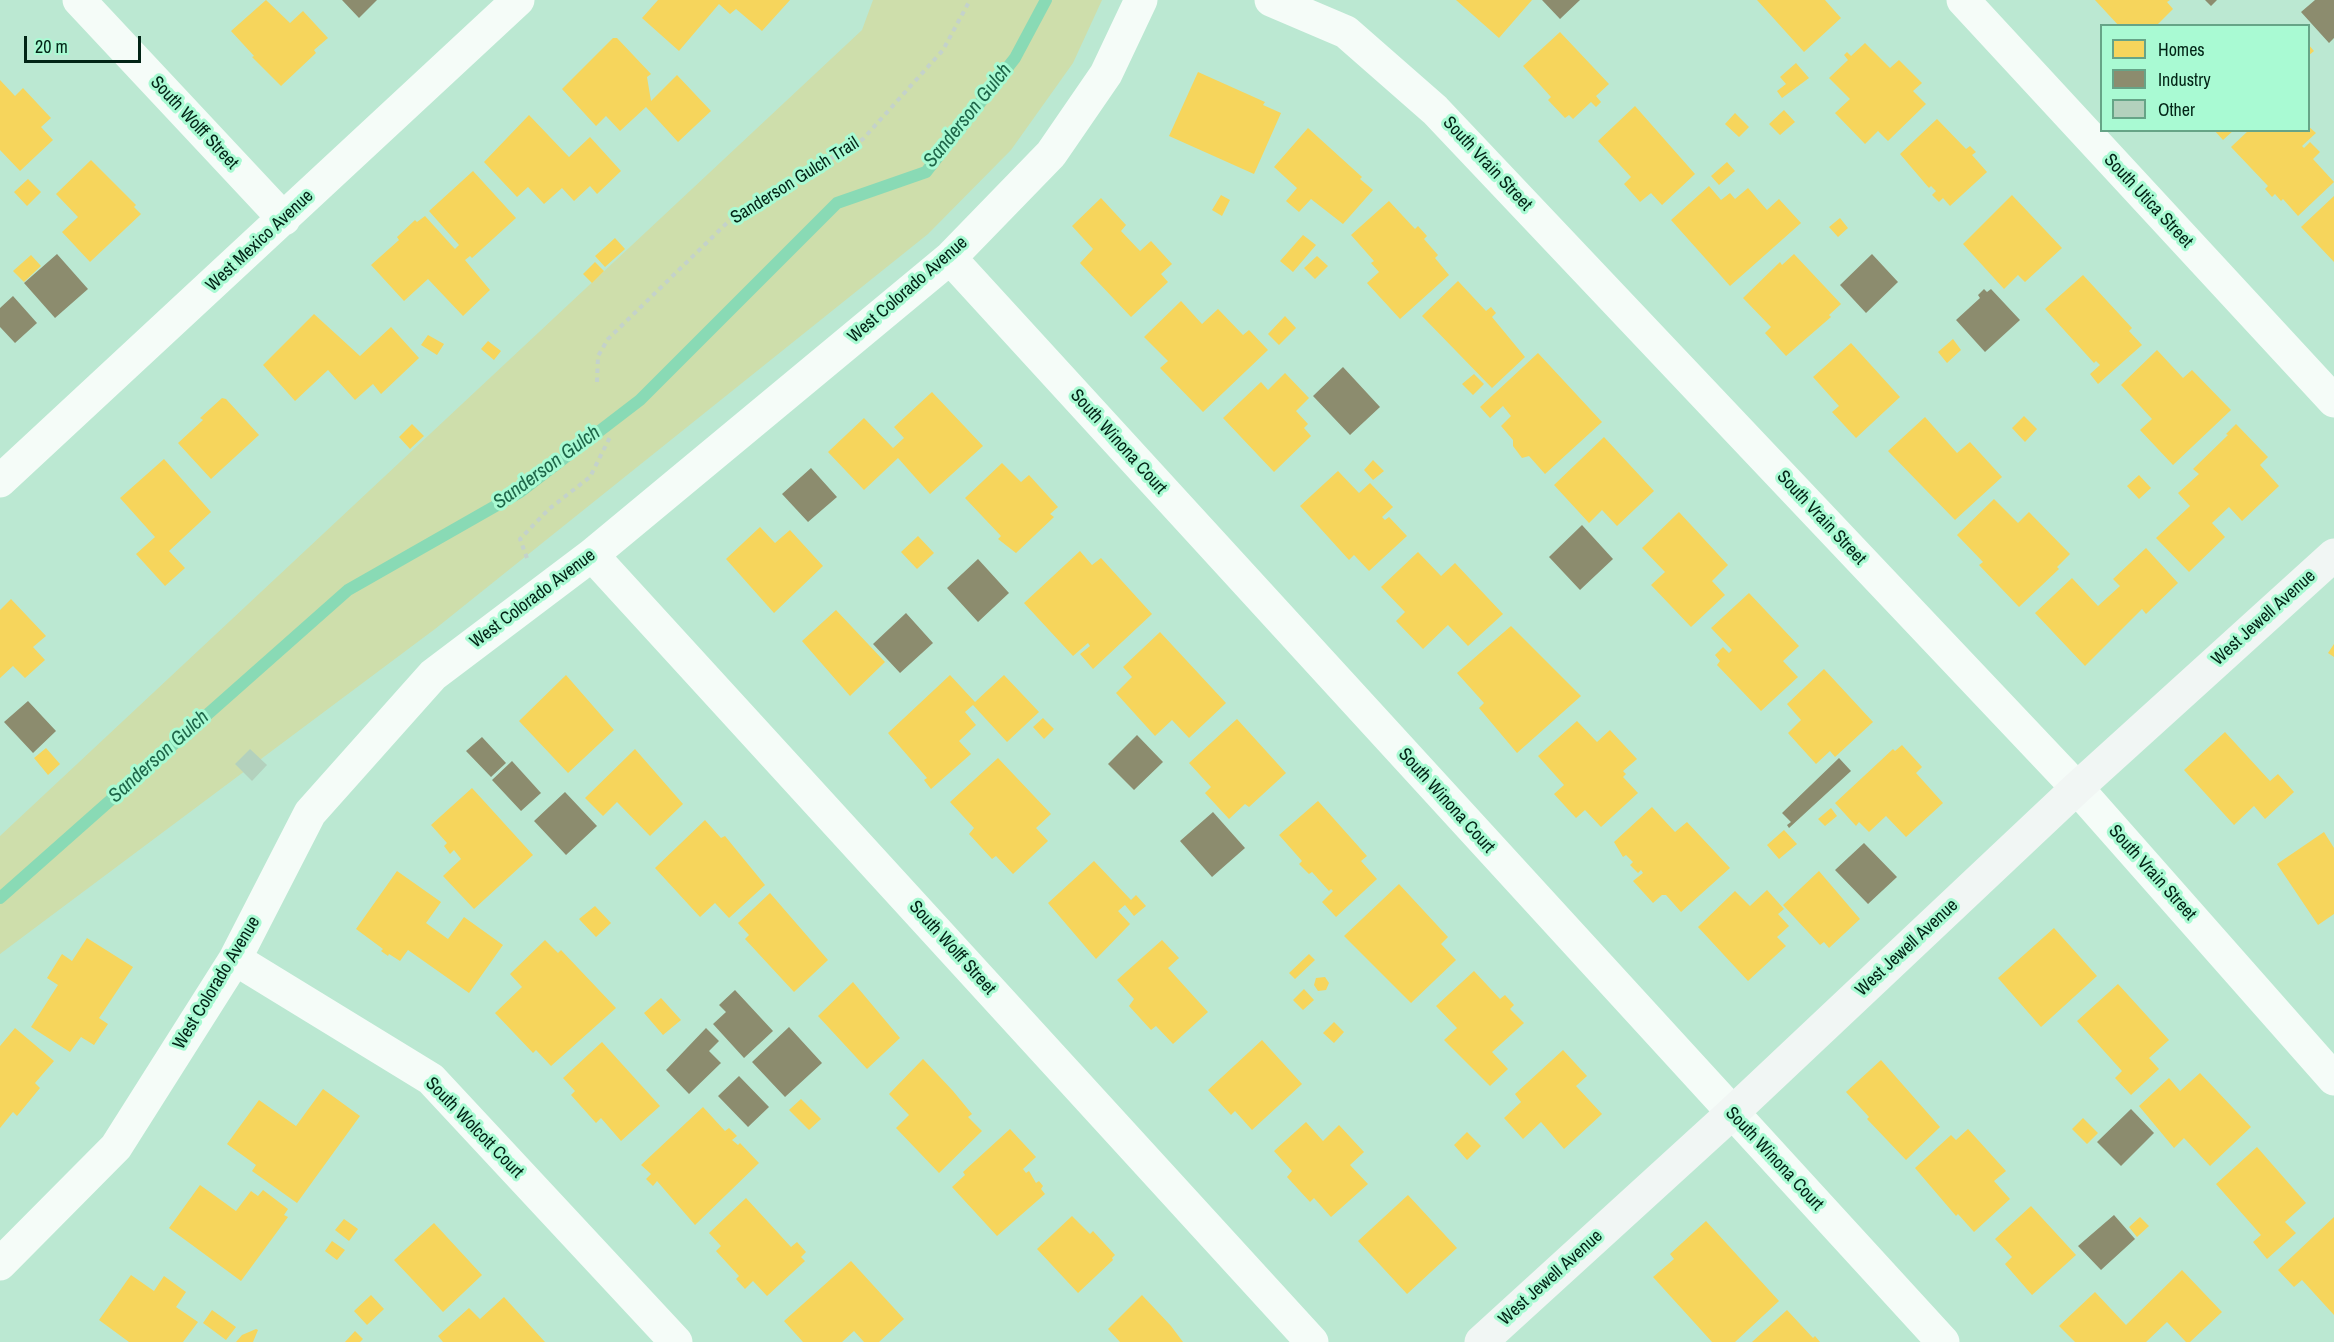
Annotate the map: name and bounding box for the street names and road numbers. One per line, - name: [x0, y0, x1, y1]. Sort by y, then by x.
- street label: South Wolff Street: [145, 72, 243, 174]
- street label: South Vrain Street: [1438, 112, 1536, 216]
- street label: Sanderson Gulch Trail: [727, 133, 863, 229]
- street label: South Utica Street: [2099, 150, 2197, 252]
- street label: West Mexico Avenue: [202, 186, 318, 296]
- street label: West Colorado Avenue: [844, 232, 972, 348]
- street label: South Winona Court: [1065, 385, 1171, 499]
- street label: South Vrain Street: [1772, 466, 1870, 570]
- street label: West Colorado Avenue: [466, 545, 600, 653]
- street label: West Jewell Avenue: [2208, 566, 2320, 670]
- street label: South Winona Court: [1393, 744, 1499, 858]
- street label: South Vrain Street: [2104, 821, 2200, 925]
- street label: West Jewell Avenue: [1851, 895, 1963, 1001]
- street label: South Wolff Street: [904, 896, 1000, 1000]
- street label: West Colorado Avenue: [169, 913, 265, 1053]
- street label: South Wolcott Court: [420, 1073, 528, 1183]
- street label: South Winona Court: [1720, 1103, 1828, 1215]
- street label: West Jewell Avenue: [1495, 1226, 1607, 1330]

